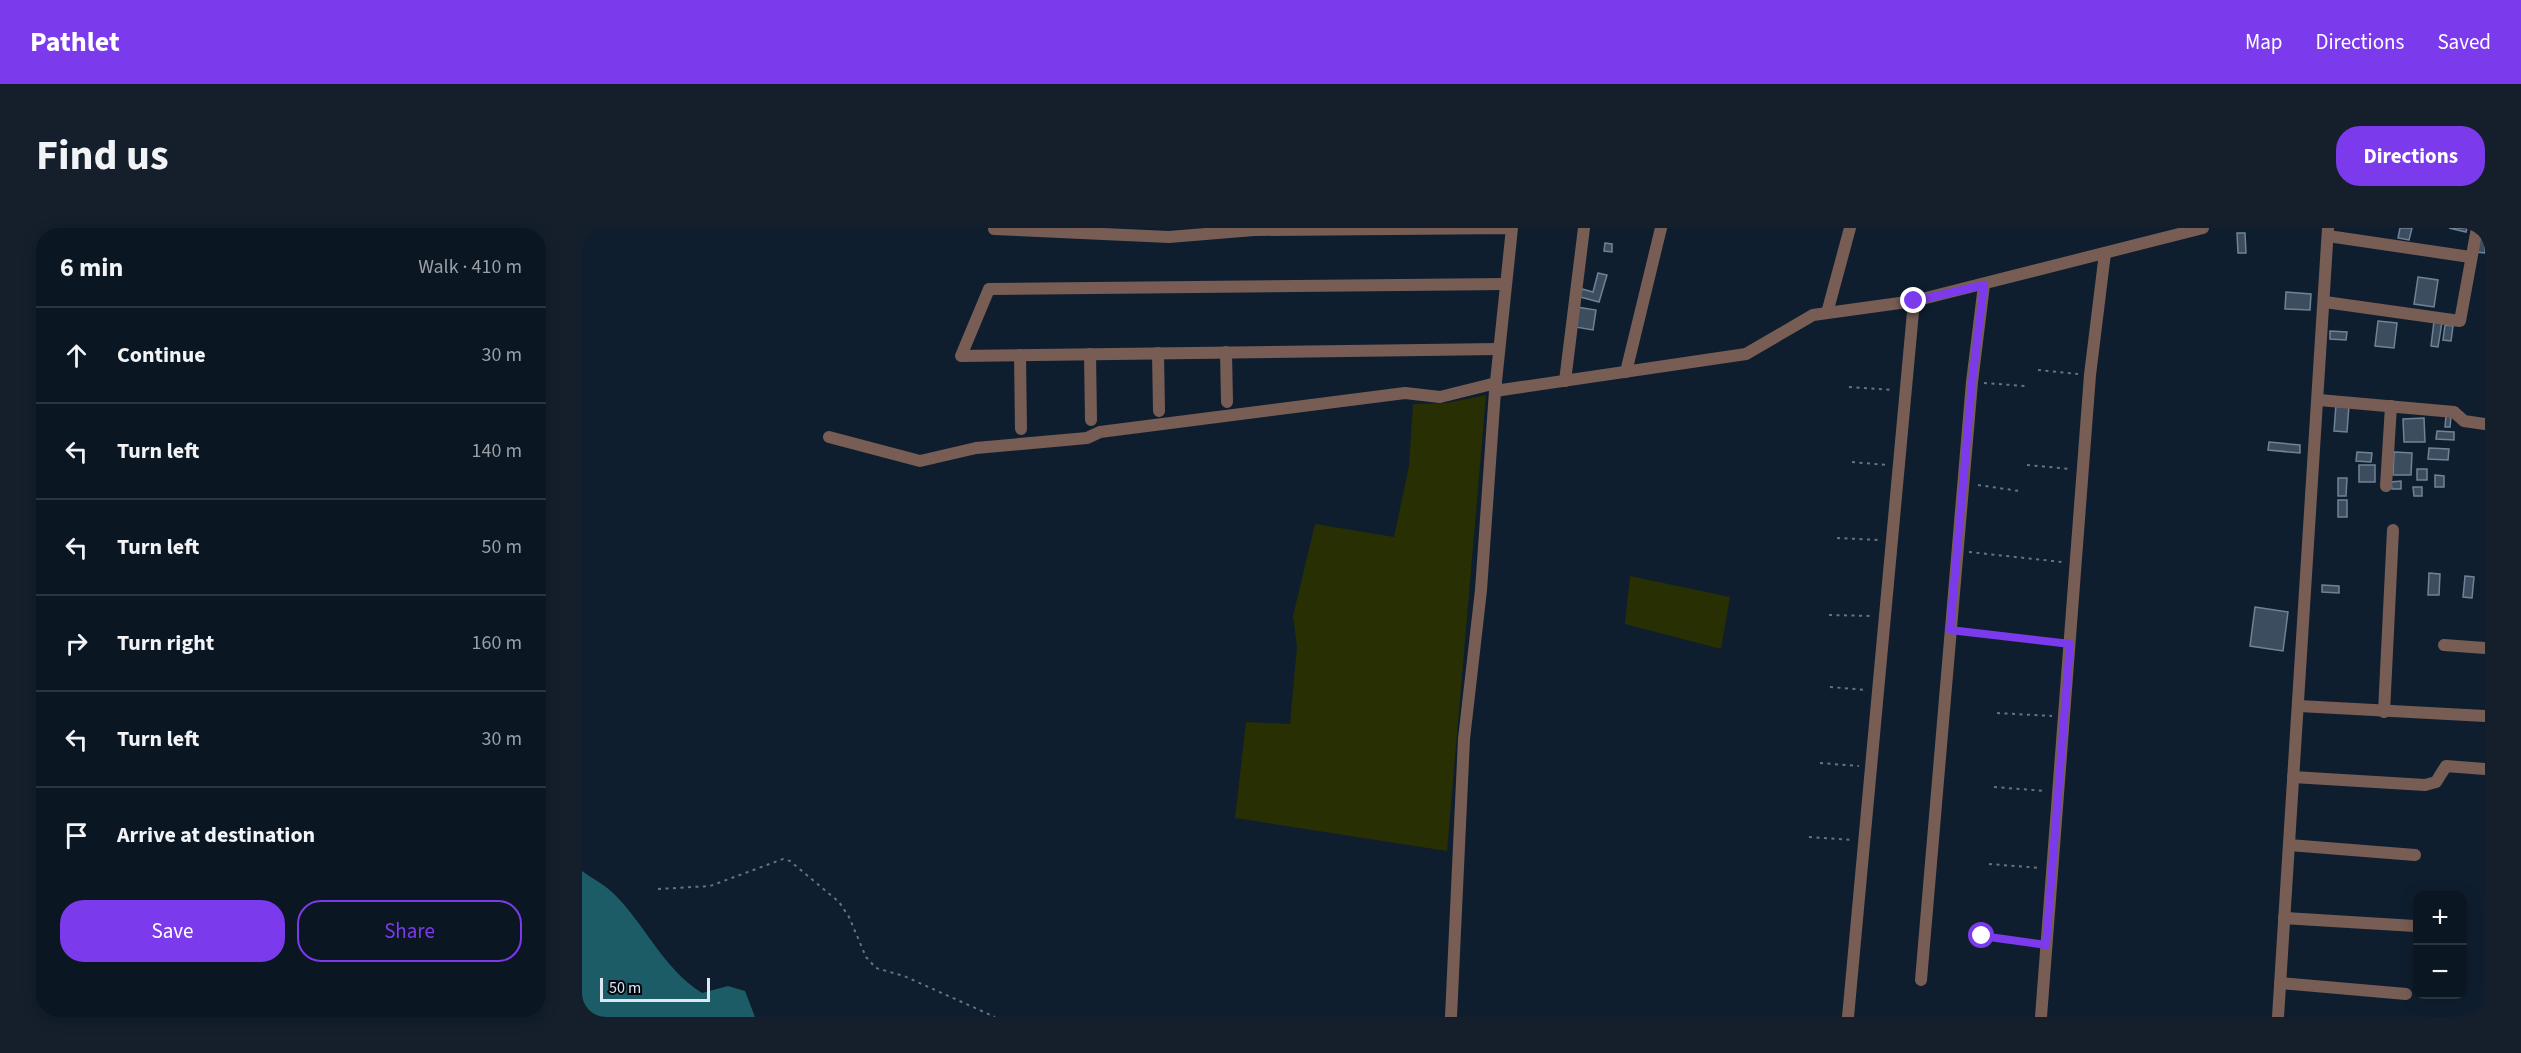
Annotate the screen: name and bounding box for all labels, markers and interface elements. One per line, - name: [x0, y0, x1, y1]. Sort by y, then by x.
- text: Pathlet: [30, 22, 120, 62]
- text: Map: [2245, 27, 2283, 57]
- text: Directions: [2316, 27, 2404, 57]
- text: Saved: [2437, 27, 2491, 57]
- text: Find us: [36, 126, 169, 186]
- button: Directions: [2336, 126, 2485, 186]
- text: 6 min: [60, 249, 123, 286]
- text: Walk · 410 m: [418, 253, 522, 281]
- route end: [1900, 287, 1926, 313]
- icon: ahead: [60, 339, 93, 372]
- text: Continue: [117, 339, 206, 371]
- text: 30 m: [482, 341, 522, 369]
- icon: left: [60, 435, 93, 468]
- text: Turn left: [117, 435, 199, 467]
- text: 140 m: [472, 437, 522, 465]
- icon: left: [60, 531, 93, 564]
- text: Turn left: [117, 531, 199, 563]
- text: 50 m: [482, 533, 522, 561]
- icon: right: [60, 627, 93, 660]
- text: Turn right: [117, 627, 214, 659]
- text: 160 m: [472, 629, 522, 657]
- icon: left: [60, 723, 93, 756]
- text: Turn left: [117, 723, 199, 755]
- text: 30 m: [482, 725, 522, 753]
- icon: arrive: [60, 819, 93, 852]
- text: Arrive at destination: [117, 819, 315, 851]
- map controls: [2413, 891, 2467, 999]
- button: +: [2413, 891, 2467, 945]
- button: Save: [60, 900, 285, 962]
- button: Share: [297, 900, 522, 962]
- route start: [1968, 922, 1994, 948]
- button: −: [2413, 945, 2467, 999]
- scale bar: [600, 975, 710, 1002]
- text: 50 m: [609, 977, 641, 999]

